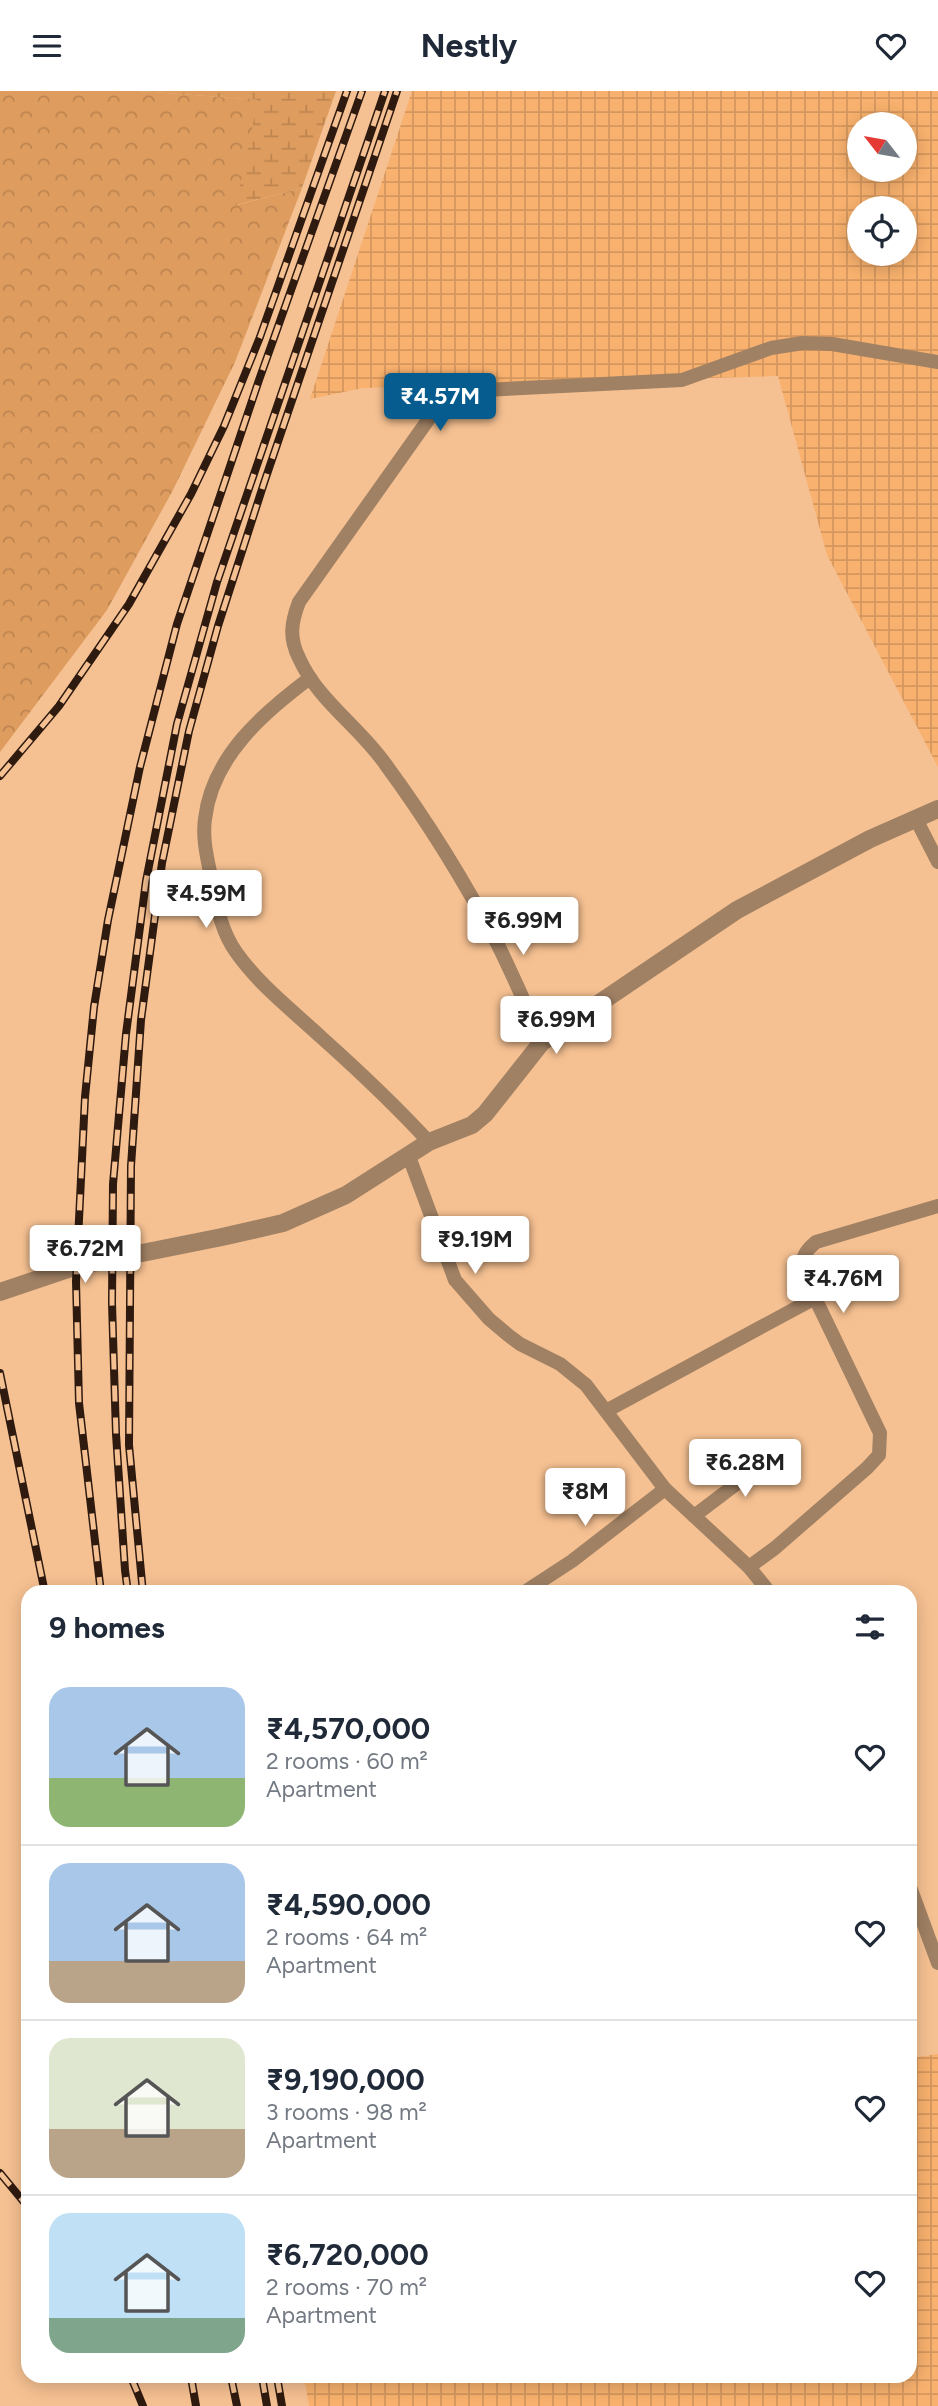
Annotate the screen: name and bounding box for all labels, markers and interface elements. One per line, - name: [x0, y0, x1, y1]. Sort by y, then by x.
- icon: menu: [28, 27, 66, 65]
- text: Nestly: [421, 27, 517, 65]
- icon: heart: [872, 27, 910, 65]
- north arrow: [847, 112, 917, 182]
- map controls: [847, 112, 917, 266]
- button: locate: [847, 196, 917, 266]
- pin: ₹4.57M: [383, 373, 497, 433]
- text: ₹4.57M: [400, 382, 480, 410]
- pin: ₹4.59M: [149, 871, 263, 930]
- text: ₹4.59M: [166, 879, 246, 907]
- pin: ₹6.99M: [466, 897, 580, 957]
- text: ₹6.99M: [483, 906, 563, 934]
- pin: ₹6.99M: [499, 997, 613, 1056]
- text: ₹6.99M: [516, 1005, 596, 1033]
- pin: ₹9.19M: [418, 1217, 532, 1276]
- pin: ₹6.72M: [28, 1225, 142, 1285]
- text: ₹9.19M: [437, 1225, 513, 1253]
- text: ₹6.72M: [46, 1234, 124, 1262]
- pin: ₹4.76M: [786, 1255, 900, 1315]
- text: ₹4.76M: [803, 1264, 883, 1292]
- pin: ₹6.28M: [688, 1439, 802, 1499]
- text: ₹6.28M: [705, 1448, 785, 1476]
- pin: ₹8M: [551, 1469, 619, 1528]
- text: ₹8M: [561, 1477, 609, 1505]
- icon: filters: [851, 1608, 889, 1646]
- text: 9 homes: [49, 1609, 165, 1646]
- text: ₹4,570,000: [266, 1710, 430, 1747]
- icon: home: [105, 1715, 189, 1799]
- icon: heart: [851, 1738, 889, 1776]
- text: 2 rooms · 60 m²: [266, 1747, 428, 1775]
- text: Apartment: [266, 1775, 377, 1803]
- text: ₹4,590,000: [266, 1886, 431, 1923]
- icon: home: [105, 1891, 189, 1975]
- icon: heart: [851, 1914, 889, 1952]
- text: 2 rooms · 64 m²: [266, 1923, 427, 1951]
- text: Apartment: [266, 1951, 377, 1979]
- text: ₹9,190,000: [266, 2061, 425, 2098]
- icon: home: [105, 2066, 189, 2150]
- icon: heart: [851, 2089, 889, 2127]
- text: 3 rooms · 98 m²: [266, 2098, 427, 2126]
- text: Apartment: [266, 2126, 377, 2154]
- text: ₹6,720,000: [266, 2236, 429, 2273]
- icon: home: [105, 2241, 189, 2325]
- icon: heart: [851, 2264, 889, 2302]
- text: 2 rooms · 70 m²: [266, 2273, 427, 2301]
- text: Apartment: [266, 2301, 377, 2329]

